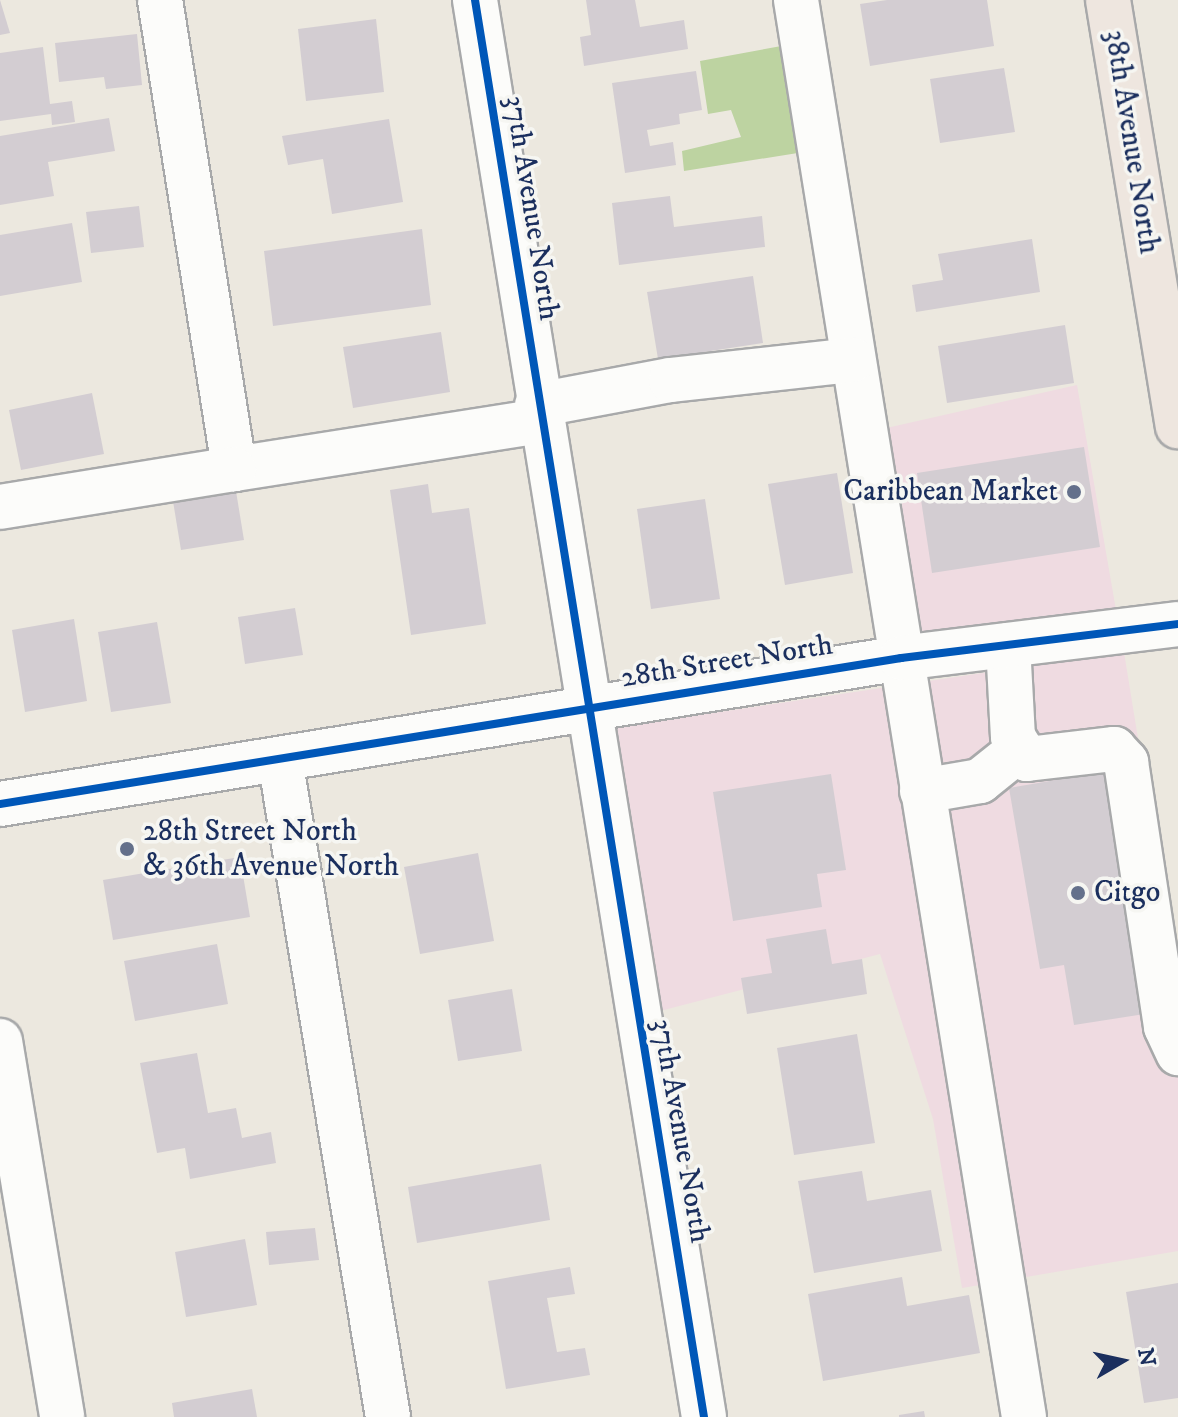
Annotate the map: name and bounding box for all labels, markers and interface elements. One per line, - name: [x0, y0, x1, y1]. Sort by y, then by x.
- street label: 38th Avenue North: [1096, 28, 1166, 256]
- street label: 37th Avenue North: [495, 93, 567, 323]
- place label: Caribbean Market: [843, 474, 1058, 510]
- marker: Caribbean Market: [1065, 483, 1083, 501]
- street label: 28th Street North: [619, 627, 835, 697]
- place label: 28th Street North & 36th Avenue North: [143, 814, 399, 884]
- marker: 28th Street North & 36th Avenue North: [118, 840, 136, 858]
- place label: Citgo: [1094, 875, 1160, 911]
- marker: Citgo: [1069, 884, 1087, 902]
- street label: 37th Avenue North: [643, 1016, 717, 1246]
- north arrow: [1082, 1321, 1162, 1401]
- text: N: [1131, 1346, 1161, 1368]

